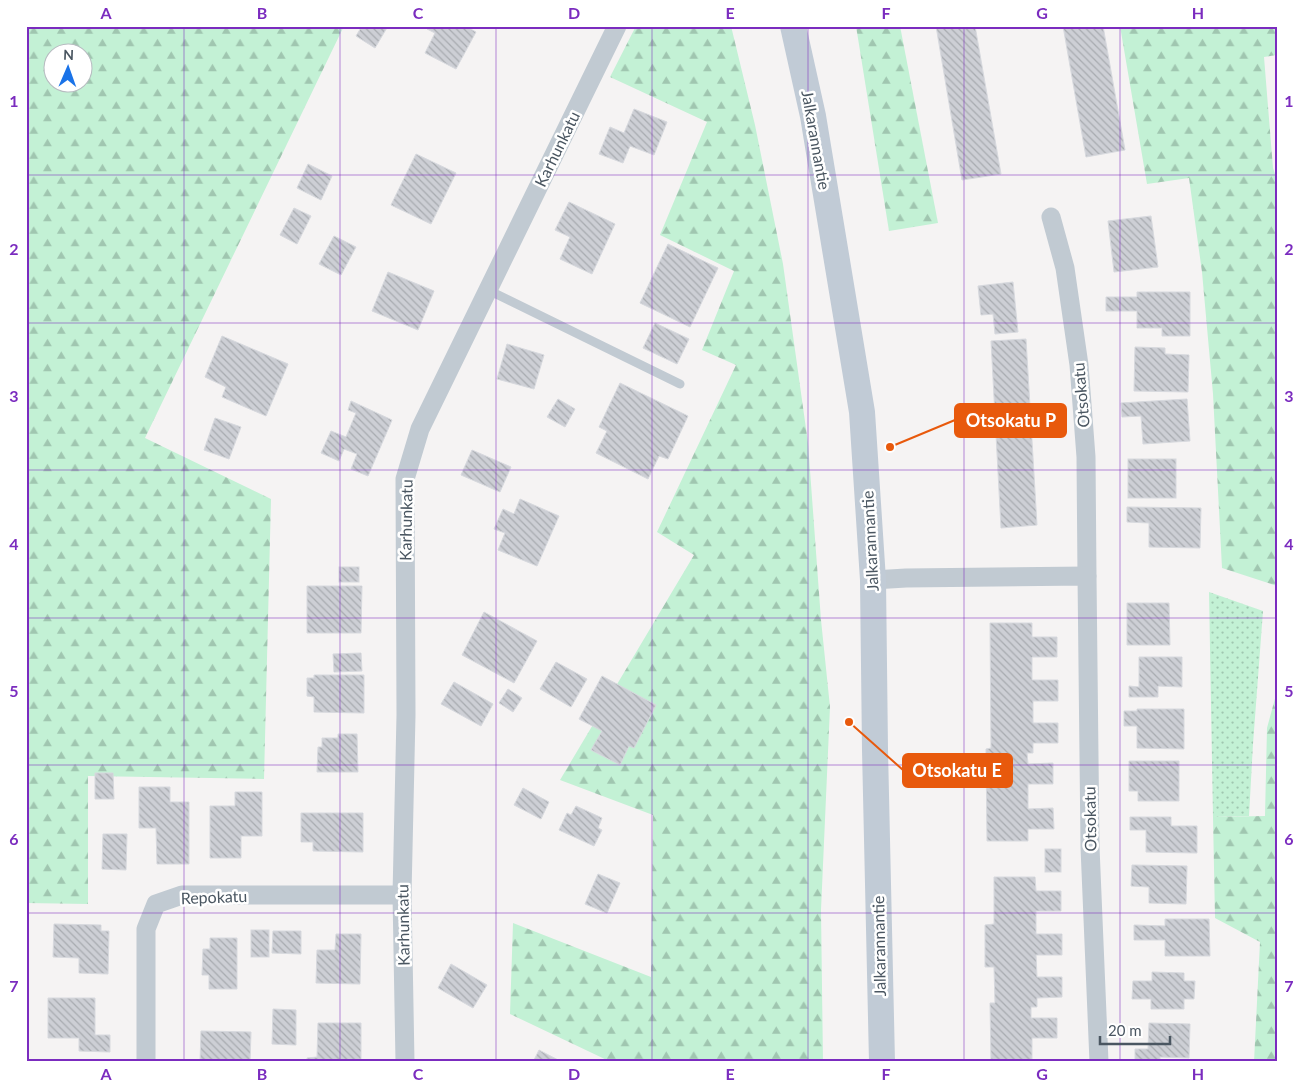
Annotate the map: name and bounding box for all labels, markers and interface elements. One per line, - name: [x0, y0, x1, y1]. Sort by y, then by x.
- text: A: [99, 3, 112, 22]
- text: B: [257, 3, 267, 22]
- text: C: [413, 3, 424, 22]
- text: D: [568, 3, 580, 22]
- text: E: [725, 3, 735, 22]
- text: F: [881, 3, 891, 22]
- text: G: [1036, 3, 1048, 22]
- text: H: [1192, 3, 1204, 22]
- north arrow: [42, 42, 92, 92]
- text: N: [63, 46, 74, 63]
- street label: Jalkarannantie: [798, 89, 835, 191]
- text: 1: [9, 91, 19, 110]
- text: 1: [1284, 91, 1294, 110]
- street label: Karhunkatu: [530, 108, 583, 190]
- text: 2: [9, 239, 19, 258]
- text: 2: [1284, 239, 1294, 258]
- street label: Otsokatu: [1068, 362, 1093, 428]
- text: 3: [9, 386, 19, 405]
- text: 3: [1284, 386, 1294, 405]
- callout: Otsokatu P: [955, 404, 1066, 437]
- text: Otsokatu P: [966, 409, 1056, 431]
- street label: Karhunkatu: [395, 479, 416, 561]
- street label: Jalkarannantie: [857, 490, 882, 592]
- text: 4: [9, 534, 19, 553]
- text: 4: [1284, 534, 1294, 553]
- text: 5: [9, 681, 19, 700]
- text: 5: [1284, 681, 1294, 700]
- callout: Otsokatu E: [903, 754, 1012, 787]
- text: Otsokatu E: [912, 759, 1002, 781]
- street label: Otsokatu: [1079, 786, 1100, 852]
- text: 6: [9, 829, 19, 848]
- text: 6: [1284, 829, 1294, 848]
- street label: Karhunkatu: [392, 884, 413, 966]
- street label: Repokatu: [180, 886, 248, 907]
- street label: Jalkarannantie: [868, 895, 889, 997]
- text: 7: [9, 976, 19, 995]
- text: 7: [1284, 976, 1294, 995]
- scale bar: [1100, 1013, 1170, 1045]
- text: 20 m: [1108, 1021, 1142, 1039]
- text: A: [99, 1064, 112, 1083]
- text: B: [257, 1064, 267, 1083]
- text: C: [413, 1064, 424, 1083]
- text: D: [568, 1064, 580, 1083]
- text: E: [725, 1064, 735, 1083]
- text: F: [881, 1064, 891, 1083]
- text: G: [1036, 1064, 1048, 1083]
- text: H: [1192, 1064, 1204, 1083]

